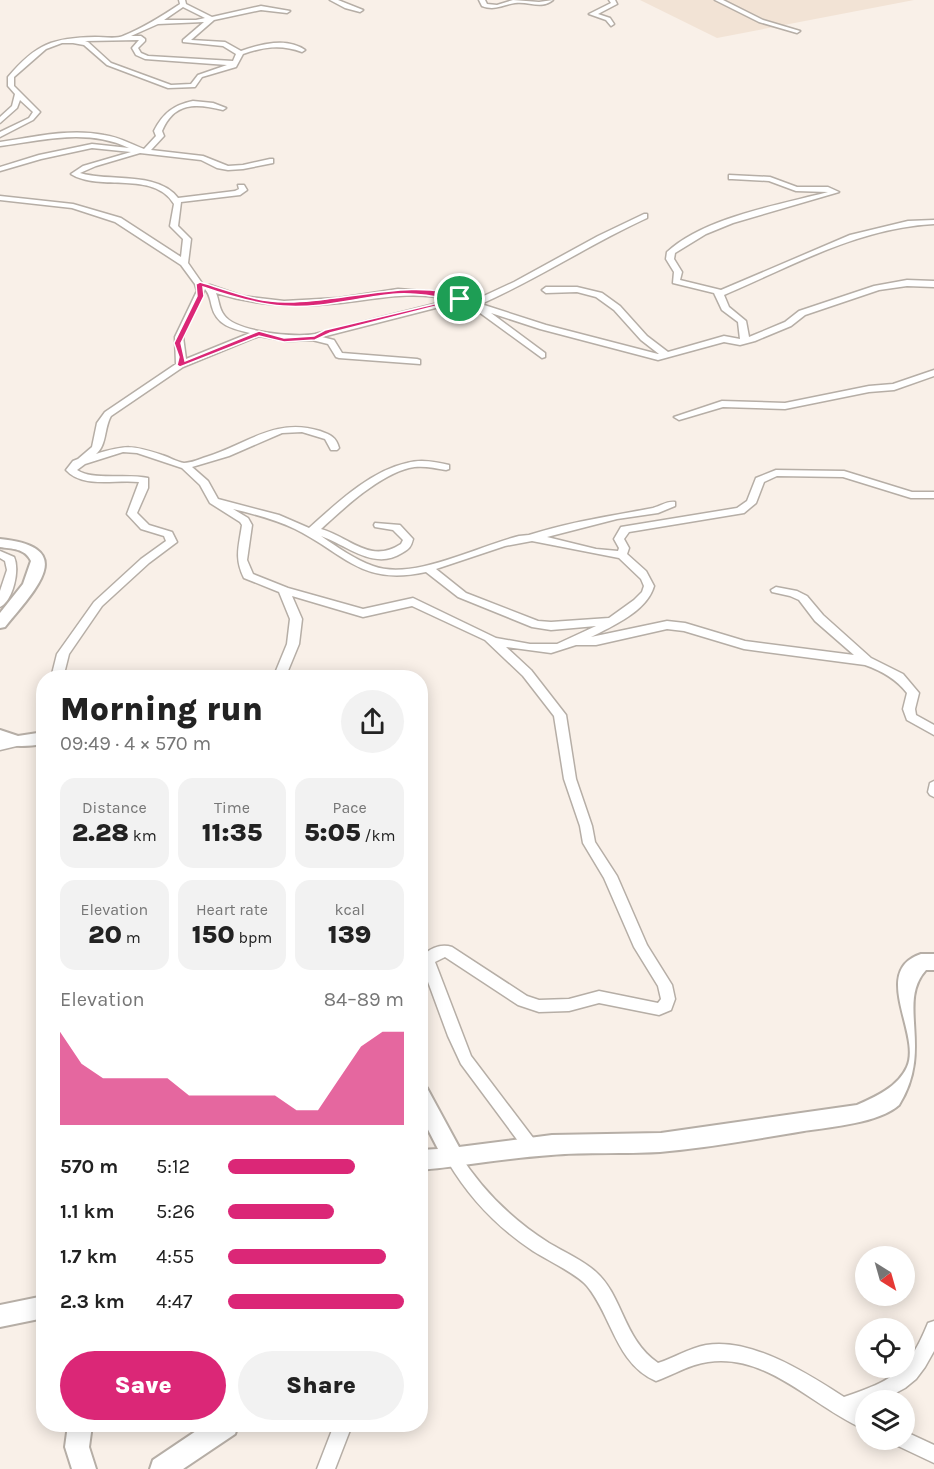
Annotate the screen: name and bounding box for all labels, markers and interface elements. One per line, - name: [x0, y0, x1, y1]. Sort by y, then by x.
- pin: [434, 273, 485, 324]
- icon: arrive: [443, 282, 476, 315]
- text: Morning run: [60, 690, 263, 728]
- button: share: [341, 690, 404, 753]
- text: 09:49 · 4 × 570 m: [60, 732, 211, 755]
- text: Distance: [82, 798, 147, 817]
- text: Time: [214, 798, 250, 817]
- text: Pace: [333, 798, 367, 817]
- text: 2.28: [72, 817, 129, 848]
- text: 11:35: [202, 817, 262, 848]
- text: 5:05: [304, 817, 361, 848]
- text: km: [129, 826, 157, 845]
- text: /km: [361, 826, 395, 845]
- text: Elevation: [80, 900, 148, 919]
- text: Heart rate: [196, 900, 268, 919]
- text: kcal: [334, 900, 365, 919]
- text: 20: [88, 919, 122, 950]
- text: 150: [192, 919, 235, 950]
- text: 139: [328, 919, 372, 950]
- text: m: [122, 928, 141, 947]
- text: bpm: [235, 928, 272, 947]
- text: Elevation: [60, 988, 145, 1011]
- text: 84–89 m: [324, 988, 404, 1011]
- text: 570 m: [60, 1155, 118, 1178]
- text: 5:12: [156, 1155, 190, 1178]
- text: 1.1 km: [60, 1200, 114, 1223]
- text: 5:26: [156, 1200, 195, 1223]
- text: 1.7 km: [60, 1245, 117, 1268]
- text: 4:55: [156, 1245, 194, 1268]
- north arrow: [855, 1246, 915, 1306]
- map controls: [855, 1246, 915, 1450]
- text: 2.3 km: [60, 1290, 125, 1313]
- text: 4:47: [156, 1290, 192, 1313]
- button: locate: [855, 1318, 915, 1378]
- button: Save: [60, 1351, 226, 1420]
- button: Share: [238, 1351, 404, 1420]
- button: layers: [855, 1390, 915, 1450]

